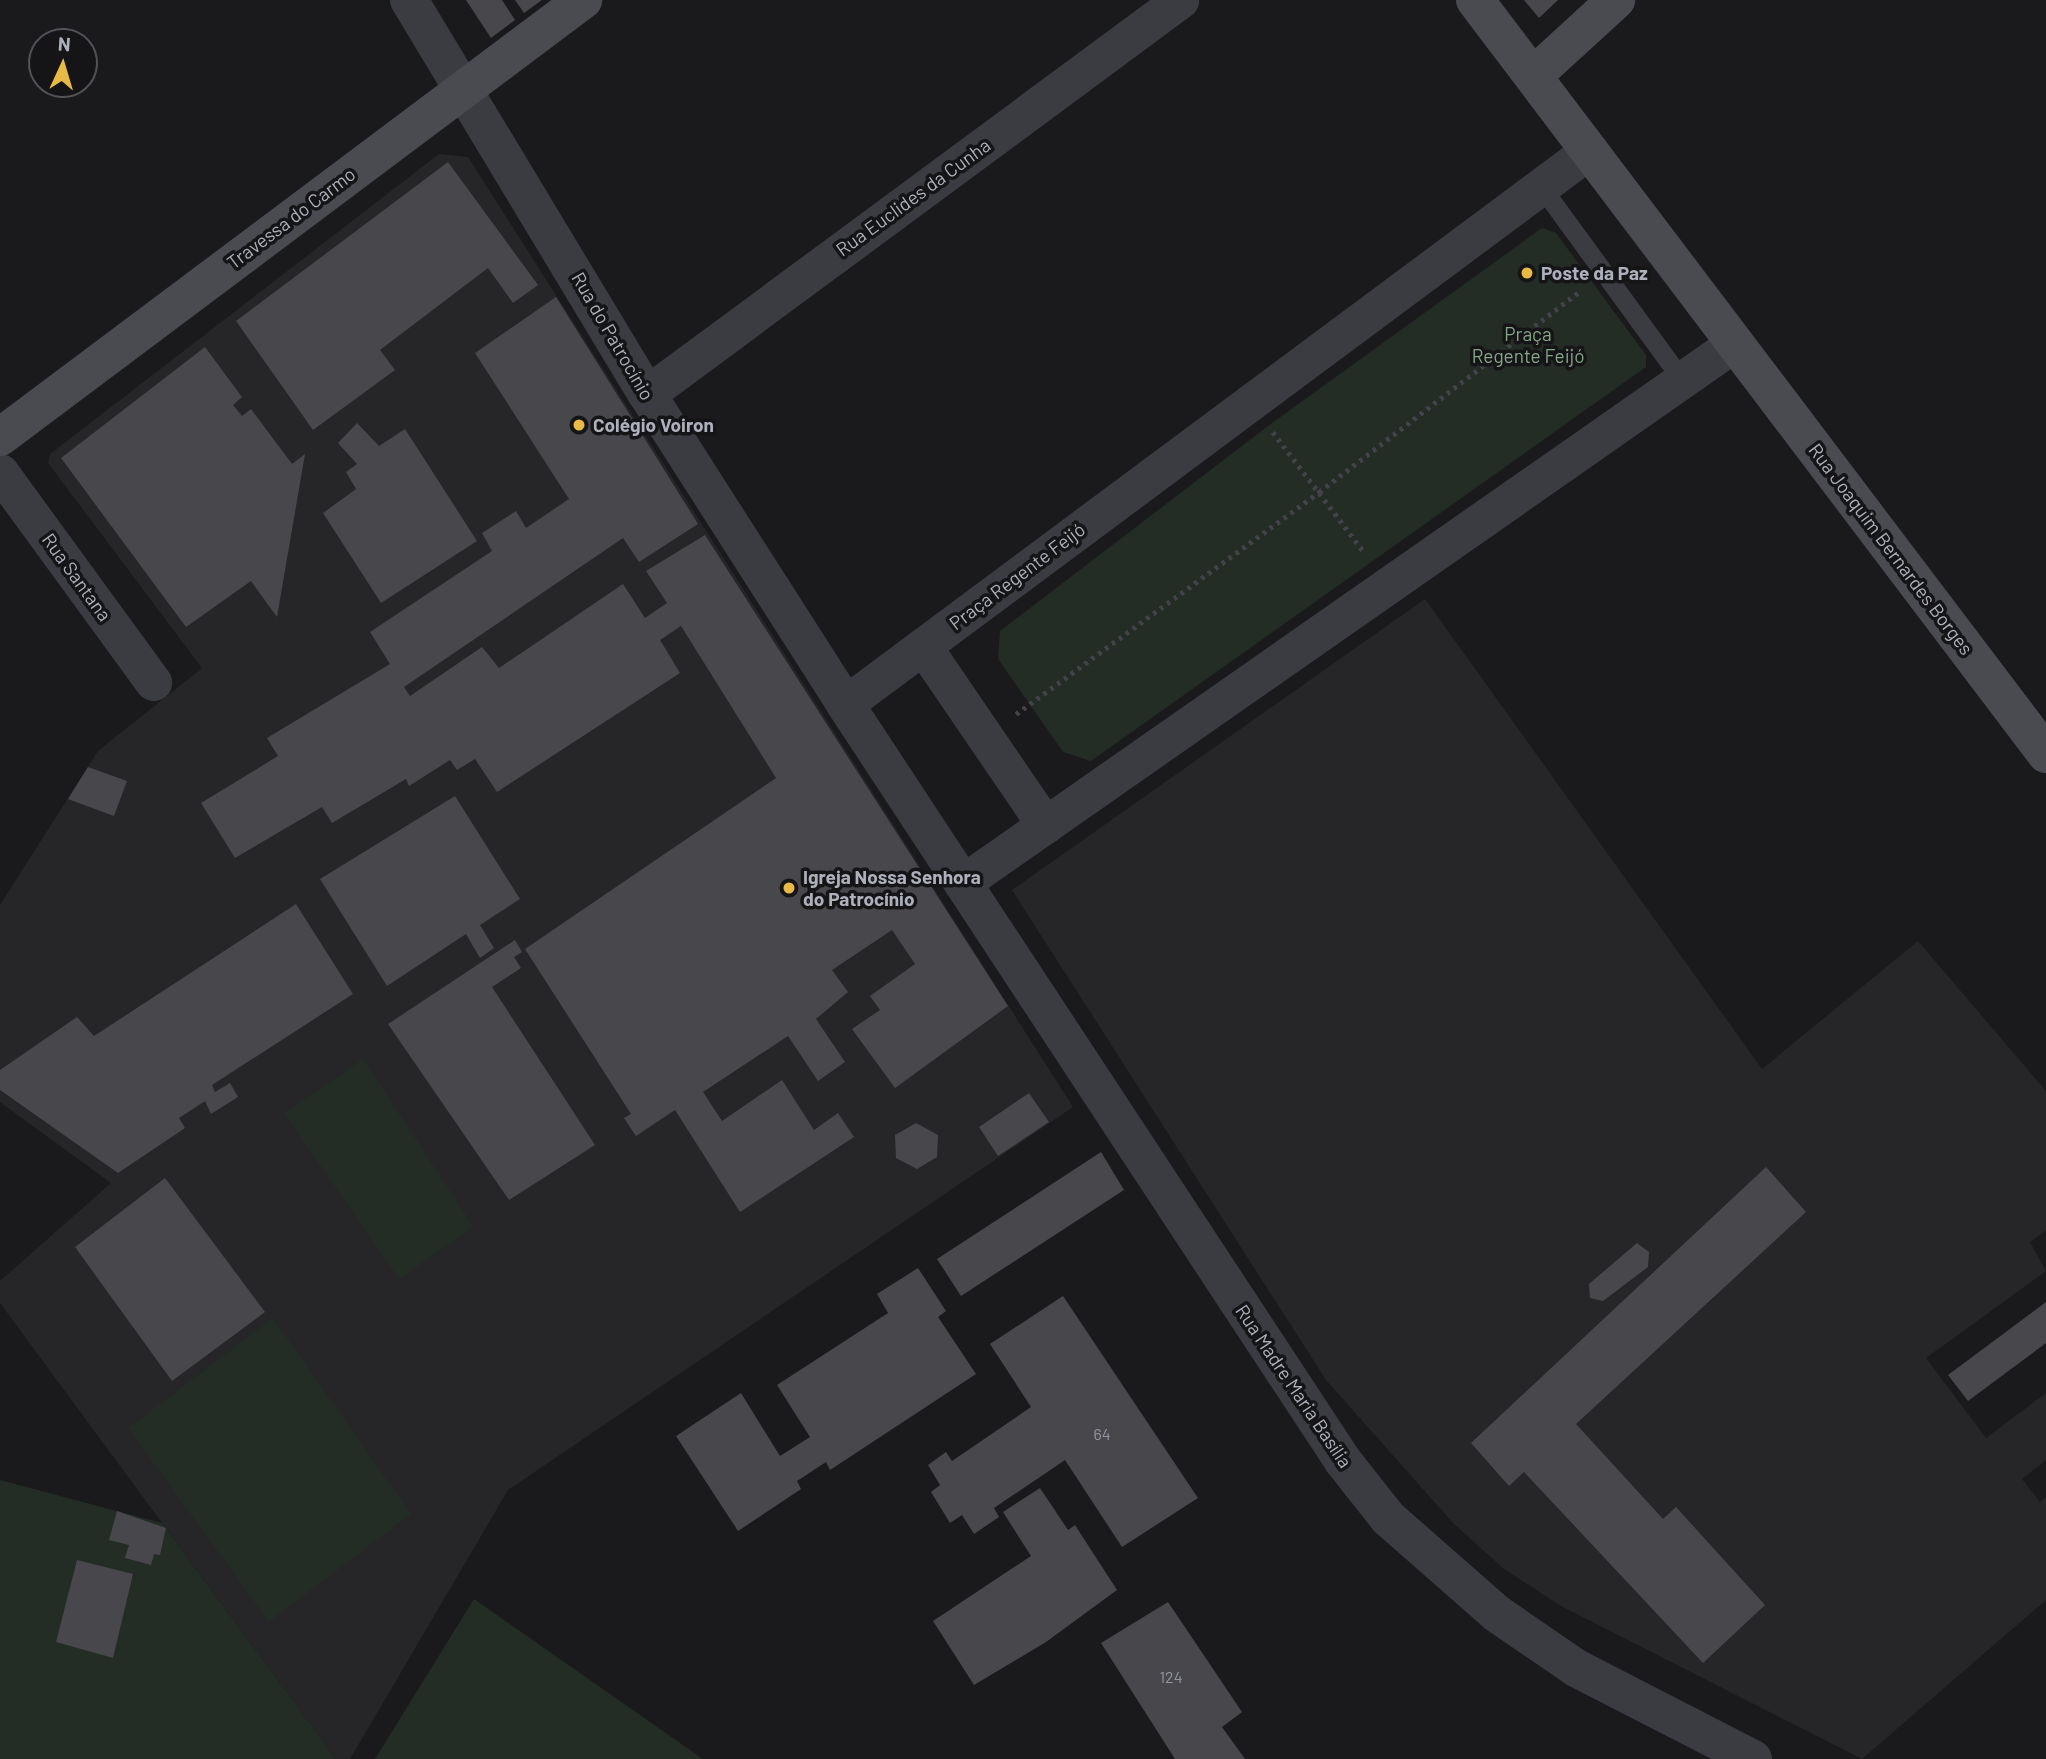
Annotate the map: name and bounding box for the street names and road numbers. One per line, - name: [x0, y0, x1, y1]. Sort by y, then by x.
- street label: Rua Euclides da Cunha: [831, 133, 995, 261]
- street label: Travessa do Carmo: [222, 162, 360, 274]
- street label: Rua do Patrocínio: [567, 268, 659, 404]
- street label: Rua Joaquim Bernardes Borges: [1804, 439, 1978, 659]
- street label: Praça Regente Feijó: [945, 518, 1089, 634]
- street label: Rua Santana: [38, 529, 116, 625]
- street label: Rua Madre Maria Basília: [1231, 1300, 1357, 1472]

